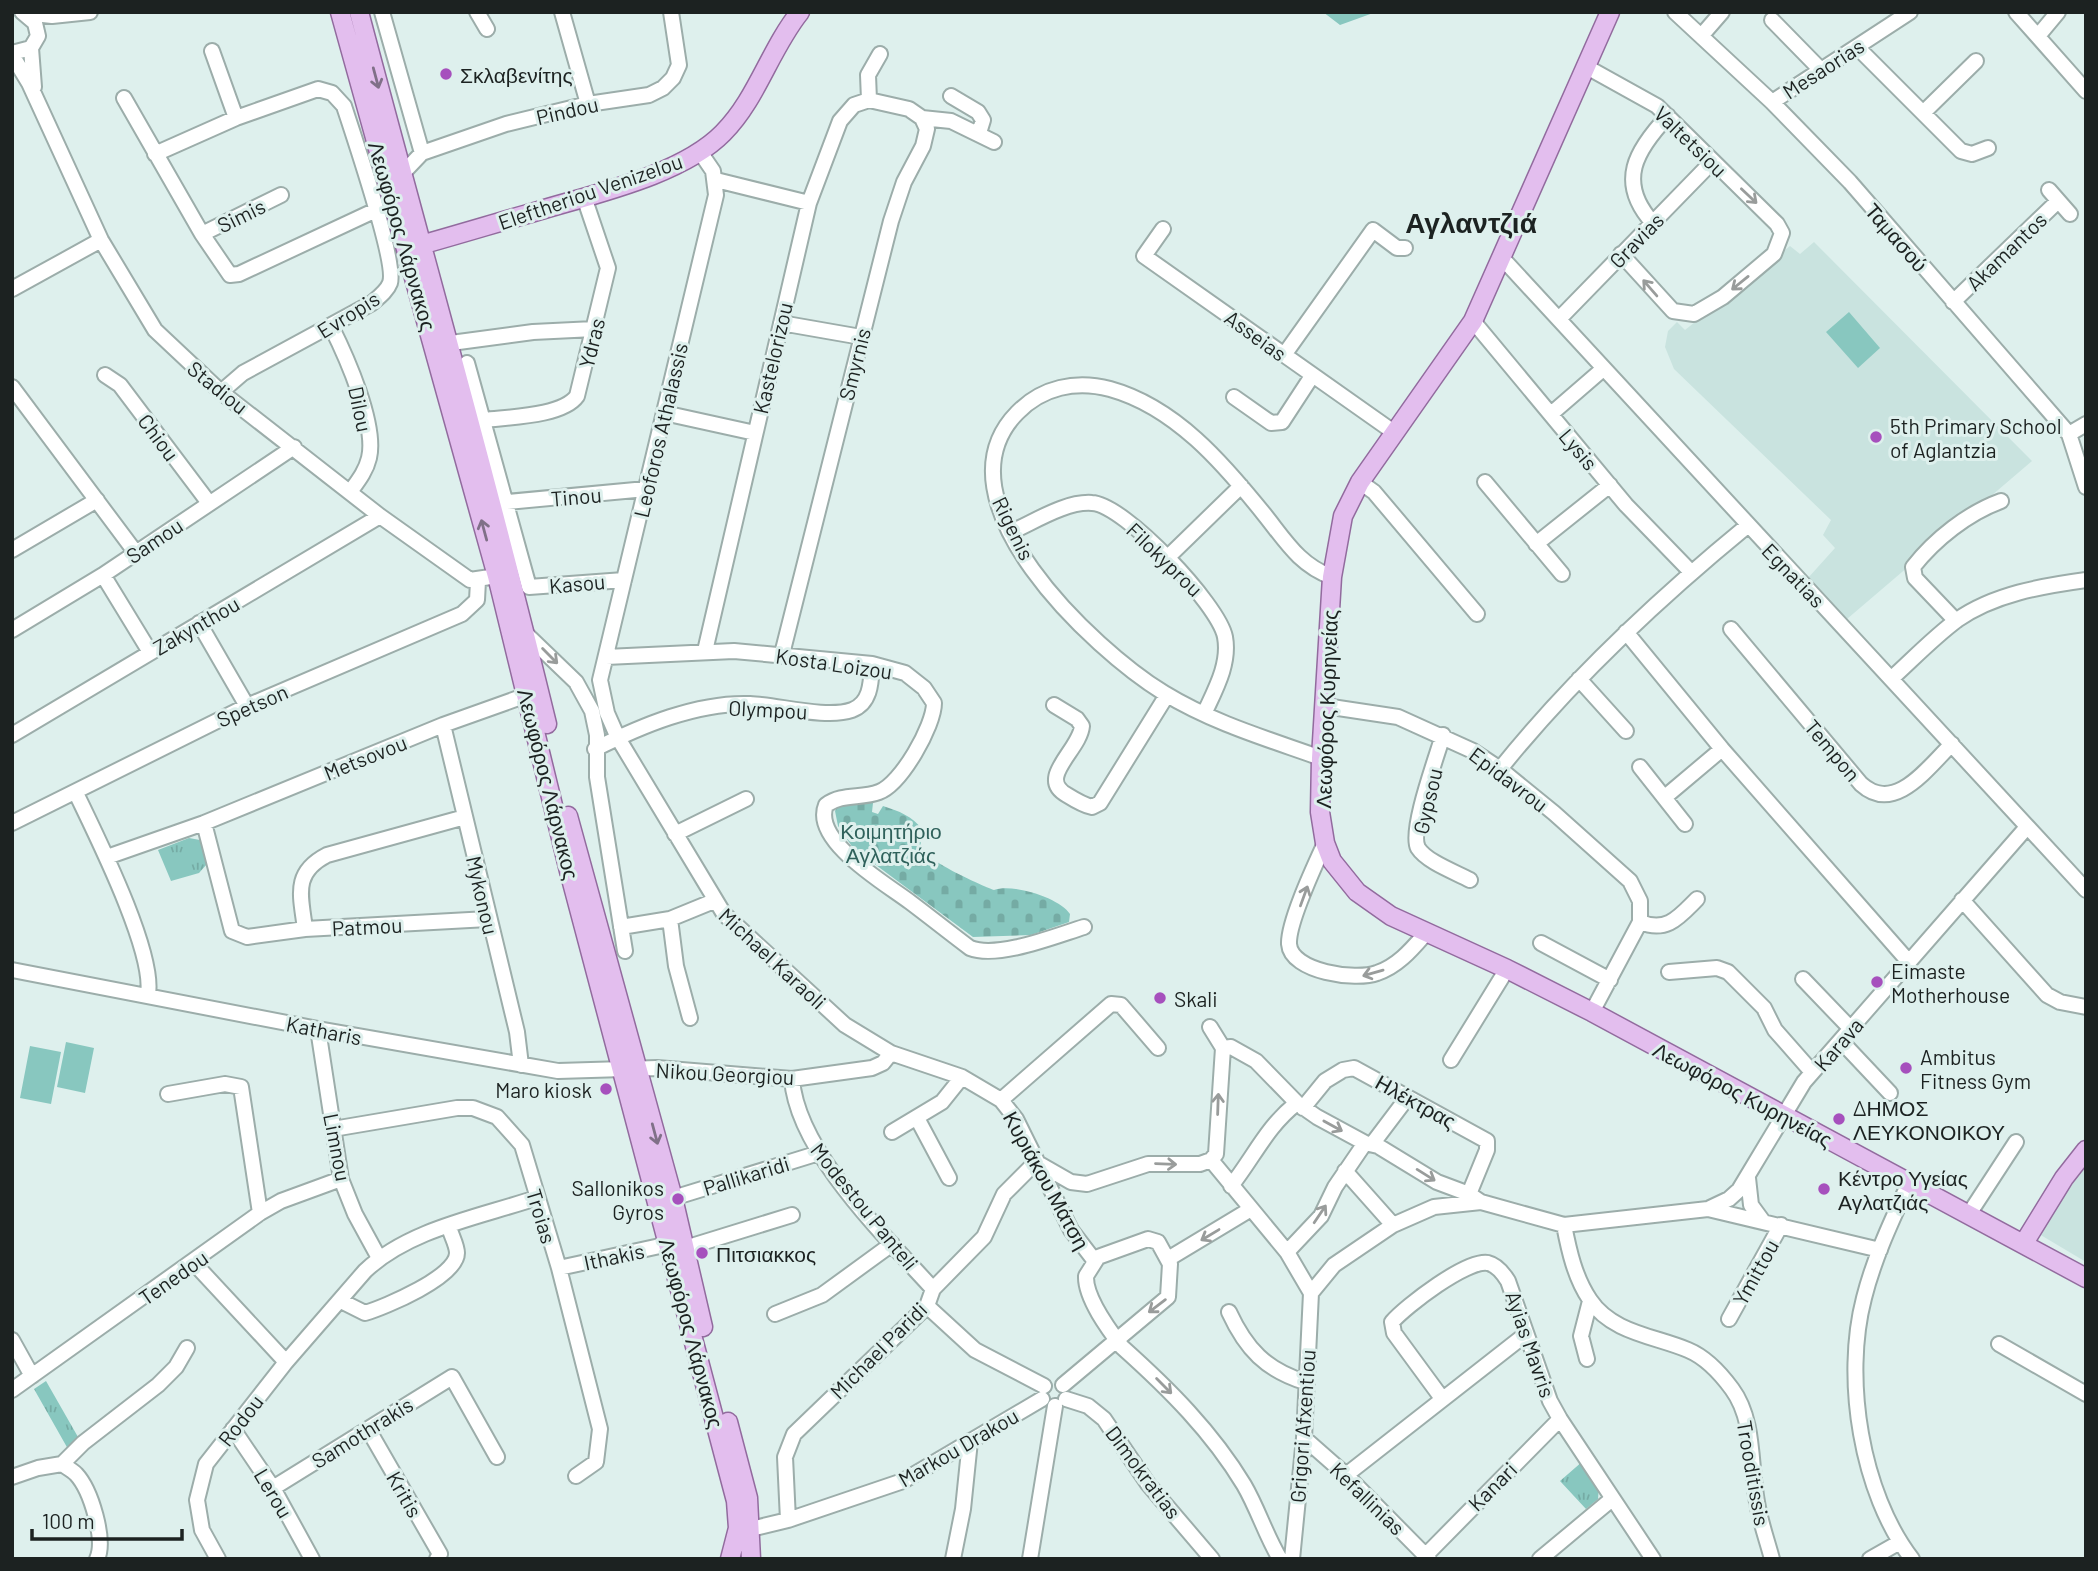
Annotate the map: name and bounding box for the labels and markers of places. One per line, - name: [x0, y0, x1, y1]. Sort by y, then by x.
- place label: Σκλαβενίτης: [460, 62, 573, 87]
- marker: Σκλαβενίτης: [438, 66, 454, 82]
- place label: 5th Primary School of Aglantzia: [1890, 413, 2062, 462]
- marker: 5th Primary School of Aglantzia: [1868, 429, 1884, 445]
- place label: Eimaste Motherhouse: [1891, 958, 2010, 1007]
- marker: Eimaste Motherhouse: [1869, 974, 1885, 990]
- place label: Skali: [1174, 986, 1218, 1011]
- marker: Skali: [1152, 990, 1168, 1006]
- place label: Ambitus Fitness Gym: [1920, 1044, 2031, 1093]
- marker: Ambitus Fitness Gym: [1898, 1060, 1914, 1076]
- place label: Maro kiosk: [495, 1077, 592, 1102]
- marker: Maro kiosk: [598, 1081, 614, 1097]
- place label: ΔΗΜΟΣ ΛΕΥΚΟΝΟΙΚΟΥ: [1853, 1095, 2005, 1144]
- marker: ΔΗΜΟΣ ΛΕΥΚΟΝΟΙΚΟΥ: [1831, 1111, 1847, 1127]
- place label: Κέντρο Υγείας Αγλατζιάς: [1838, 1165, 1968, 1214]
- place label: Sallonikos Gyros: [572, 1175, 664, 1224]
- marker: Κέντρο Υγείας Αγλατζιάς: [1816, 1181, 1832, 1197]
- marker: Sallonikos Gyros: [670, 1191, 686, 1207]
- place label: Πιτσιακκος: [716, 1241, 816, 1266]
- marker: Πιτσιακκος: [694, 1245, 710, 1261]

